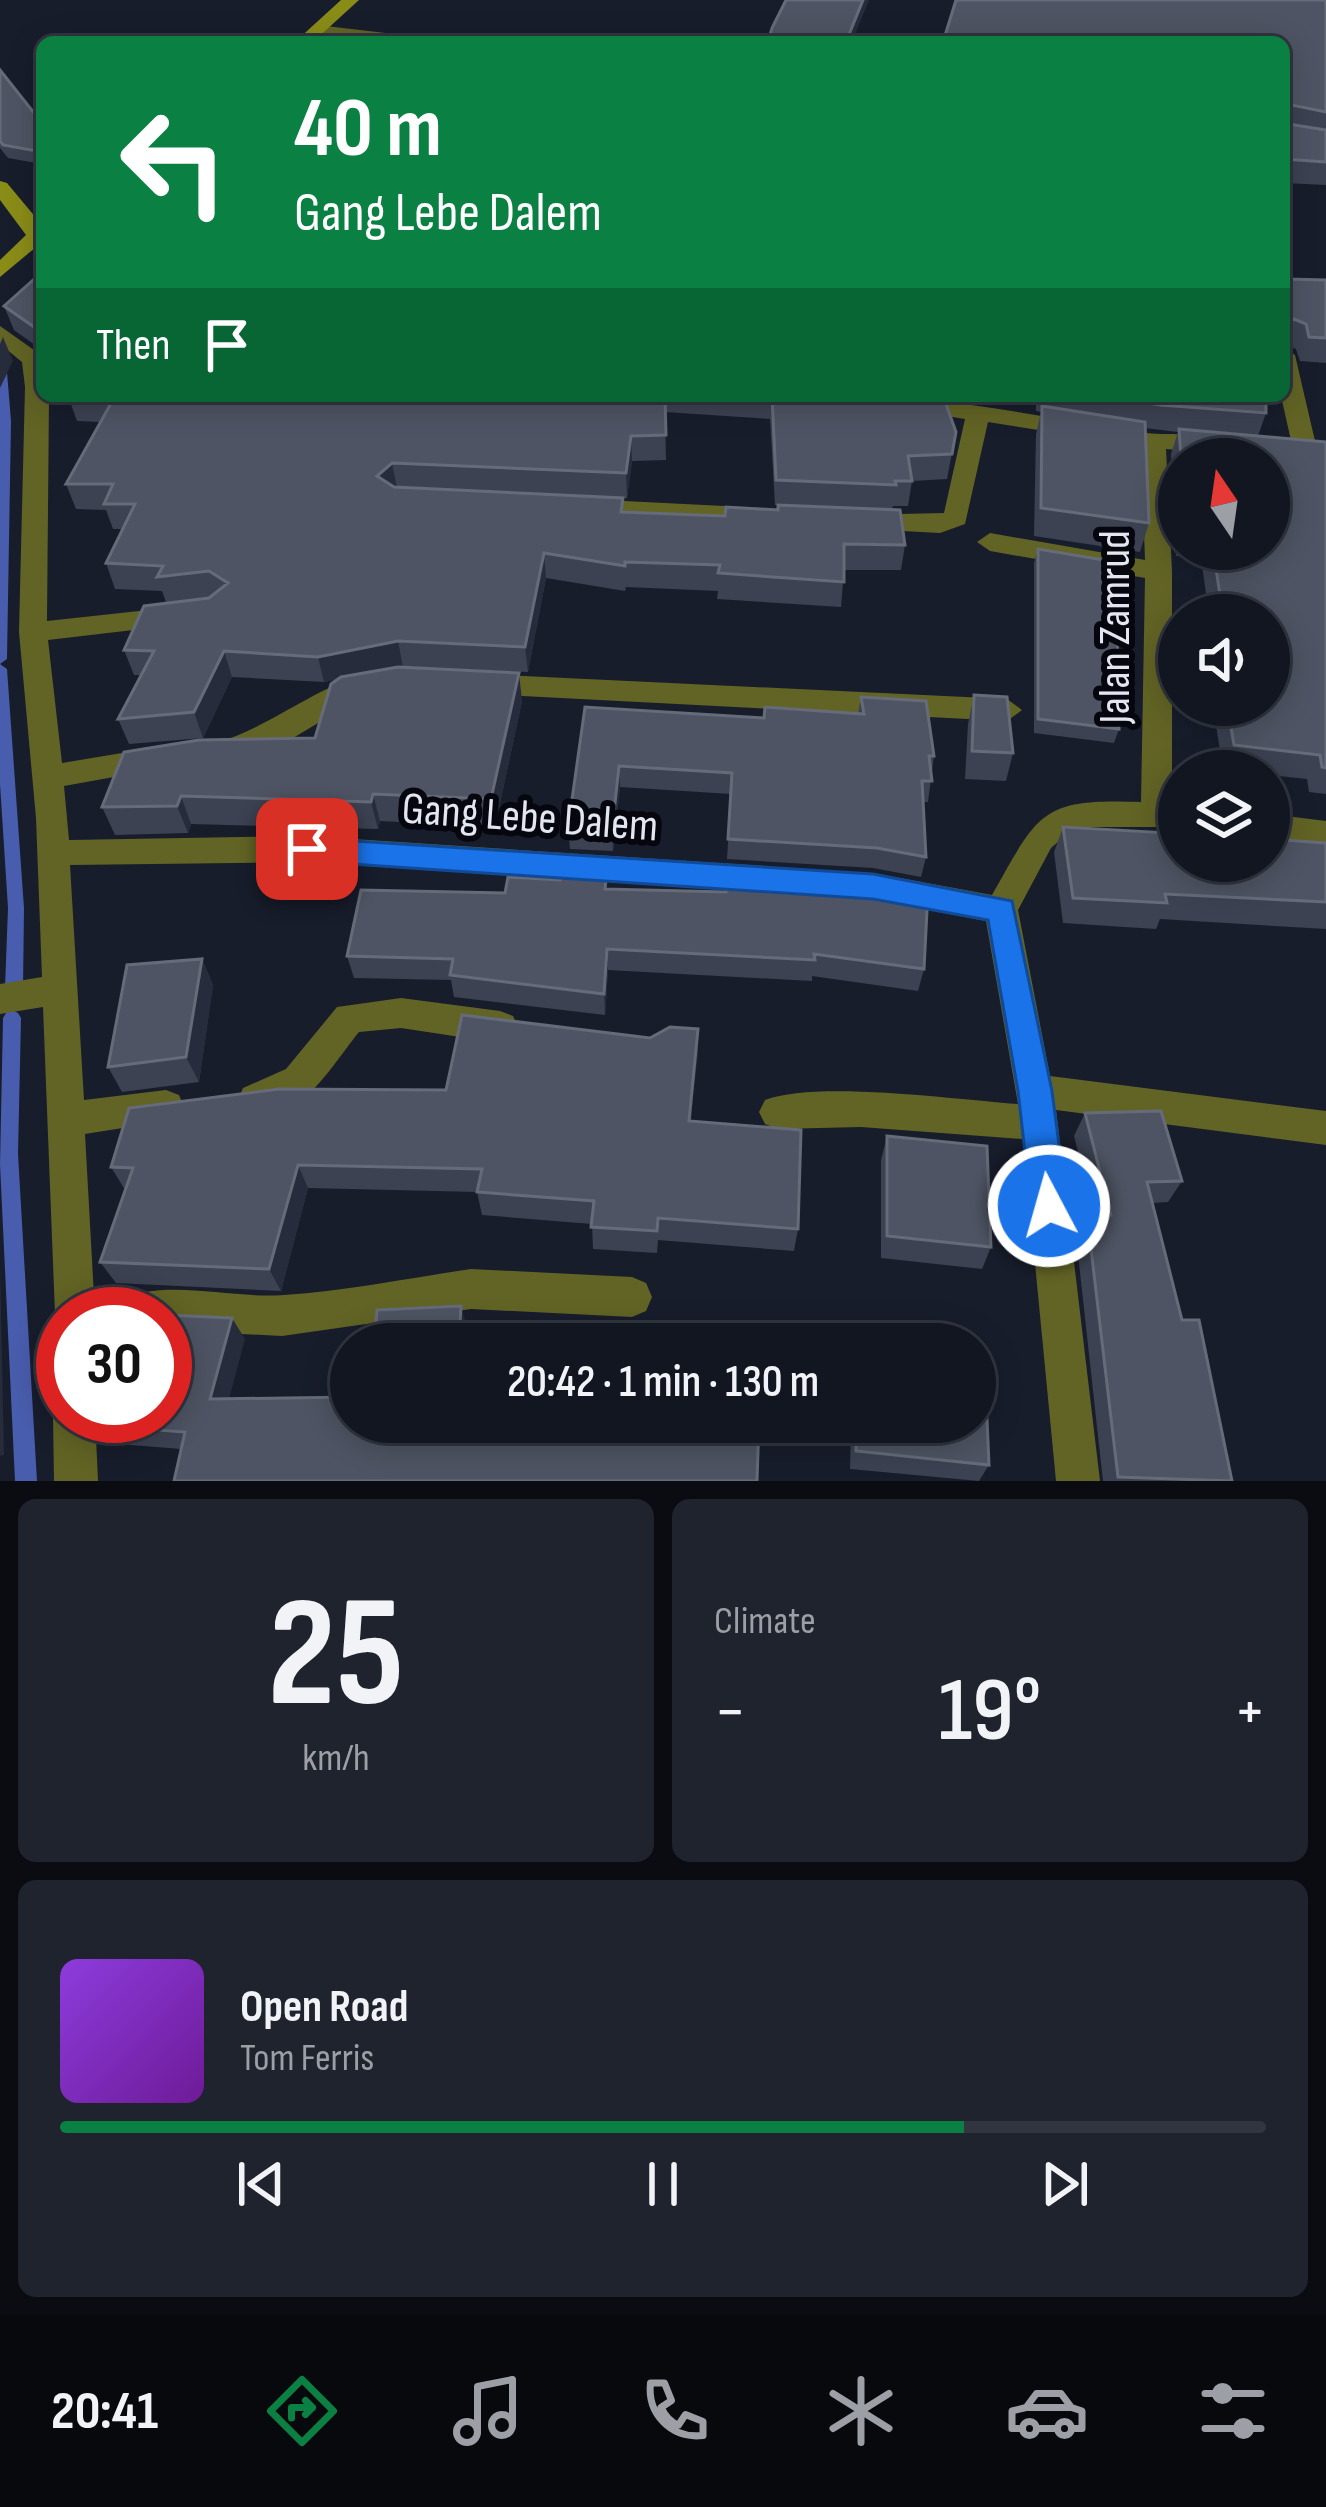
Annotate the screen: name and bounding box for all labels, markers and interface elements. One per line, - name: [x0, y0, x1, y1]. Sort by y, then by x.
- text: 40 m: [294, 79, 442, 180]
- icon: left: [96, 84, 252, 240]
- text: Gang Lebe Dalem: [294, 181, 602, 246]
- icon: arrive: [194, 312, 260, 378]
- text: Then: [96, 318, 170, 373]
- north arrow: [1158, 438, 1290, 570]
- map controls: [1158, 438, 1290, 882]
- street label: Jalan Zamrud: [1088, 530, 1143, 725]
- button: sound: [1158, 594, 1290, 726]
- button: layers: [1158, 750, 1290, 882]
- street label: Gang Lebe Dalem: [400, 782, 660, 854]
- pin: [256, 798, 358, 900]
- icon: arrive: [274, 816, 340, 882]
- position arrow: [986, 1143, 1112, 1269]
- speed limit sign: 30: [36, 1287, 192, 1443]
- text: 20:42 · 1 min · 130 m: [507, 1355, 819, 1410]
- text: 25: [268, 1563, 404, 1750]
- text: Climate: [714, 1598, 816, 1645]
- text: 19°: [939, 1658, 1041, 1766]
- text: −: [714, 1673, 746, 1752]
- text: +: [1234, 1673, 1266, 1752]
- text: km/h: [302, 1735, 370, 1782]
- text: Open Road: [240, 1980, 408, 2035]
- text: Tom Ferris: [240, 2035, 374, 2082]
- icon: previous: [228, 2151, 294, 2217]
- icon: pause: [630, 2151, 696, 2217]
- icon: next: [1032, 2151, 1098, 2217]
- icon: directions: [260, 2369, 344, 2453]
- icon: music: [446, 2369, 530, 2453]
- icon: phone: [633, 2369, 717, 2453]
- icon: climate: [819, 2369, 903, 2453]
- icon: car: [1005, 2369, 1089, 2453]
- icon: filters: [1191, 2369, 1275, 2453]
- text: 20:41: [51, 2379, 158, 2444]

